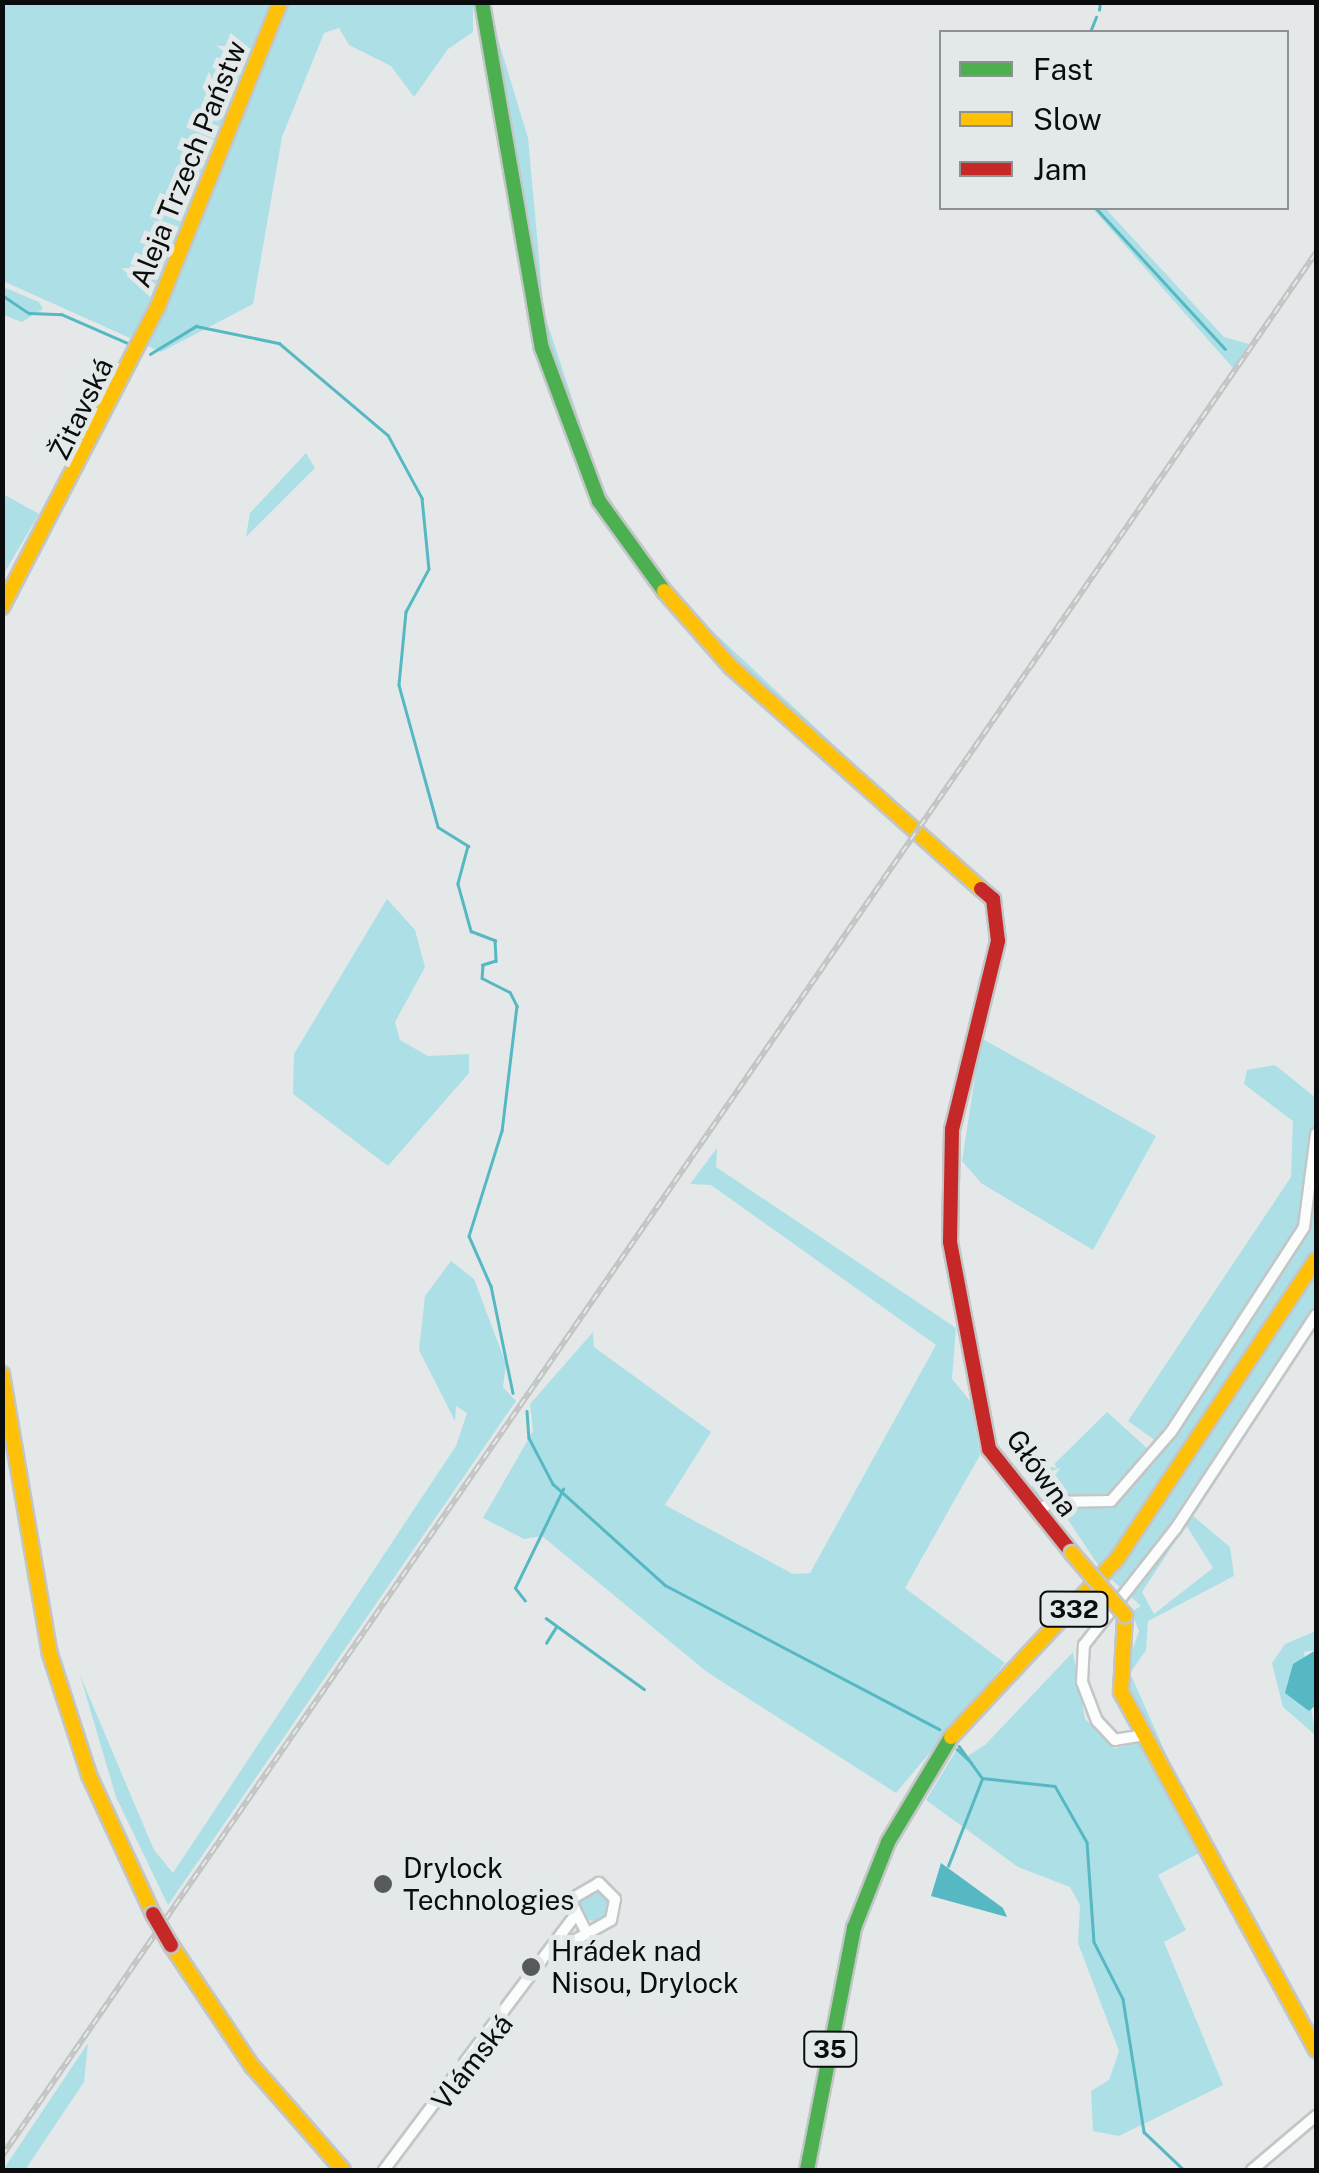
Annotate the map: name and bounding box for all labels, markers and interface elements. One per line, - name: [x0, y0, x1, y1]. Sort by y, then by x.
- legend: [939, 30, 1289, 210]
- street label: Aleja Trzech Państw: [123, 36, 253, 292]
- text: Fast: [1033, 51, 1093, 87]
- text: Slow: [1033, 101, 1102, 137]
- text: Jam: [1033, 151, 1087, 187]
- street label: Žitavská: [42, 353, 120, 465]
- street label: Główna: [999, 1423, 1085, 1523]
- road number: 332: [1039, 1589, 1109, 1629]
- place label: Drylock Technologies: [403, 1851, 575, 1917]
- marker: Drylock Technologies: [372, 1873, 394, 1895]
- place label: Hrádek nad Nisou, Drylock: [551, 1934, 739, 2000]
- marker: Hrádek nad Nisou, Drylock: [520, 1956, 542, 1978]
- street label: Vlámská: [424, 2008, 520, 2116]
- road number: 35: [802, 2029, 858, 2069]

